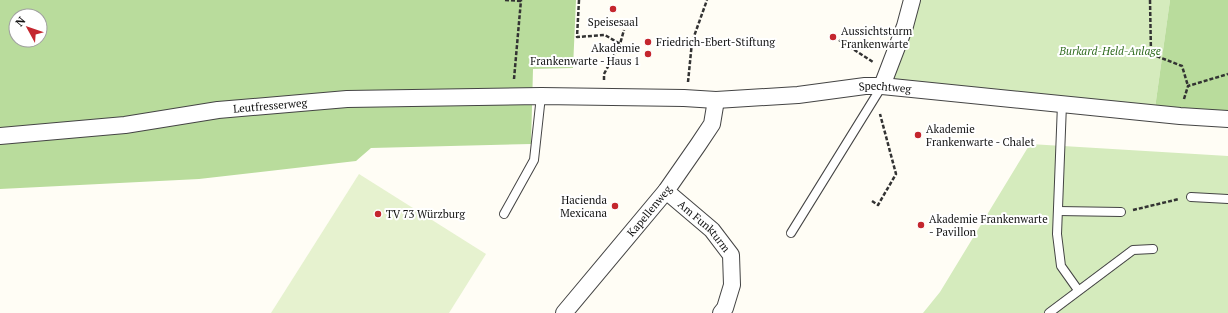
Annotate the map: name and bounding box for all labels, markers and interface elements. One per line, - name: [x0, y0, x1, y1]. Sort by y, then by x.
- marker: Speisesaal: [608, 4, 618, 14]
- north arrow: [8, 8, 48, 48]
- text: N: [12, 13, 29, 29]
- place label: Speisesaal: [588, 15, 638, 29]
- place label: Aussichtsturm Frankenwarte: [841, 24, 913, 51]
- marker: Aussichtsturm Frankenwarte: [828, 32, 838, 42]
- place label: Friedrich-Ebert-Stiftung: [656, 35, 775, 49]
- marker: Friedrich-Ebert-Stiftung: [643, 37, 653, 47]
- place label: Akademie Frankenwarte - Haus 1: [530, 41, 640, 68]
- park label: Burkard-Held-Anlage: [1058, 44, 1161, 58]
- marker: Akademie Frankenwarte - Haus 1: [643, 49, 653, 59]
- street label: Spechtweg: [858, 79, 912, 96]
- street label: Leutfresserweg: [233, 95, 308, 116]
- place label: Akademie Frankenwarte - Chalet: [926, 122, 1034, 149]
- marker: Akademie Frankenwarte - Chalet: [913, 130, 923, 140]
- street label: Kapellenweg: [624, 183, 675, 239]
- place label: Hacienda Mexicana: [560, 193, 607, 220]
- street label: Am Funkturm: [675, 197, 734, 255]
- marker: Hacienda Mexicana: [610, 201, 620, 211]
- place label: TV 73 Würzburg: [386, 207, 465, 221]
- marker: TV 73 Würzburg: [373, 209, 383, 219]
- place label: Akademie Frankenwarte - Pavillon: [929, 212, 1048, 239]
- marker: Akademie Frankenwarte - Pavillon: [916, 220, 926, 230]

